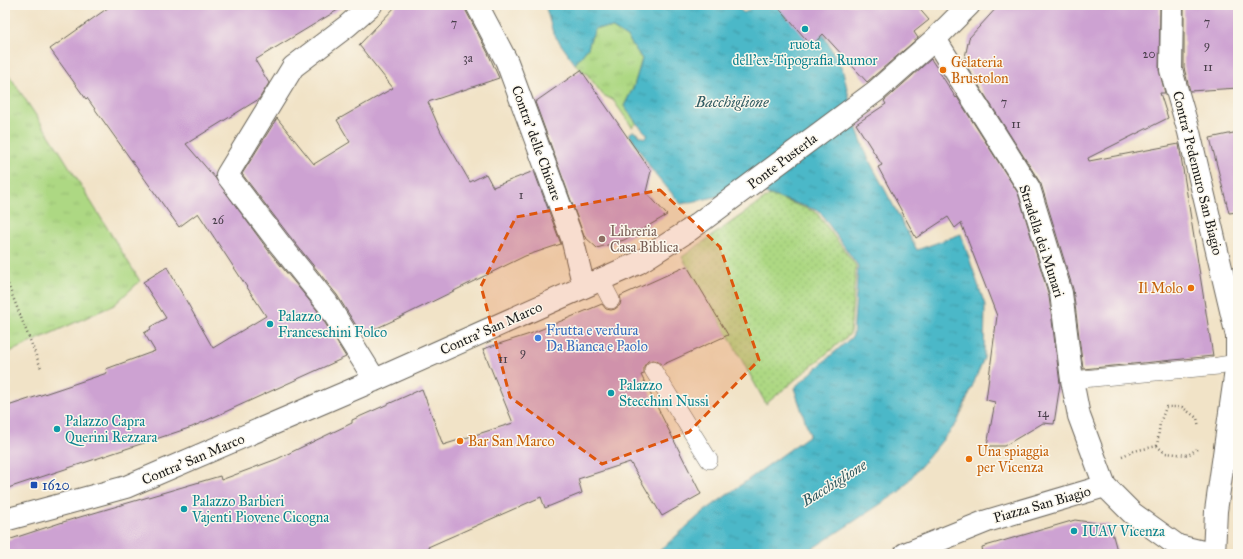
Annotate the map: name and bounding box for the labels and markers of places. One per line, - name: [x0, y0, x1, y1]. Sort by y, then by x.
- marker: ruota dell'ex-Tipografia Rumor: [800, 24, 810, 34]
- place label: ruota dell'ex-Tipografia Rumor: [732, 36, 878, 69]
- place label: Gelateria Brustolon: [951, 54, 1009, 87]
- marker: Gelateria Brustolon: [938, 65, 948, 75]
- place label: Libreria Casa Biblica: [610, 223, 679, 256]
- marker: Libreria Casa Biblica: [597, 234, 607, 244]
- place label: Il Molo: [1138, 280, 1183, 297]
- marker: Il Molo: [1186, 283, 1196, 293]
- place label: Palazzo Franceschini Folco: [278, 308, 387, 341]
- marker: Palazzo Franceschini Folco: [265, 319, 275, 329]
- place label: Frutta e verdura Da Bianca e Paolo: [546, 322, 648, 355]
- marker: Frutta e verdura Da Bianca e Paolo: [533, 333, 543, 343]
- place label: Palazzo Stecchini Nussi: [619, 377, 709, 410]
- marker: Palazzo Stecchini Nussi: [606, 388, 616, 398]
- place label: Palazzo Capra Querini Rezzara: [65, 413, 157, 446]
- marker: Palazzo Capra Querini Rezzara: [52, 424, 62, 434]
- place label: Bar San Marco: [468, 433, 555, 450]
- marker: Bar San Marco: [455, 436, 465, 446]
- place label: Una spiaggia per Vicenza: [976, 443, 1049, 476]
- marker: Una spiaggia per Vicenza: [964, 454, 974, 464]
- place label: 1620: [42, 477, 70, 494]
- marker: 1620: [29, 480, 39, 490]
- place label: Palazzo Barbieri Vajenti Piovene Cicogna: [191, 493, 329, 526]
- marker: Palazzo Barbieri Vajenti Piovene Cicogna: [179, 504, 189, 514]
- place label: IUAV Vicenza: [1082, 523, 1165, 540]
- marker: IUAV Vicenza: [1069, 526, 1079, 536]

